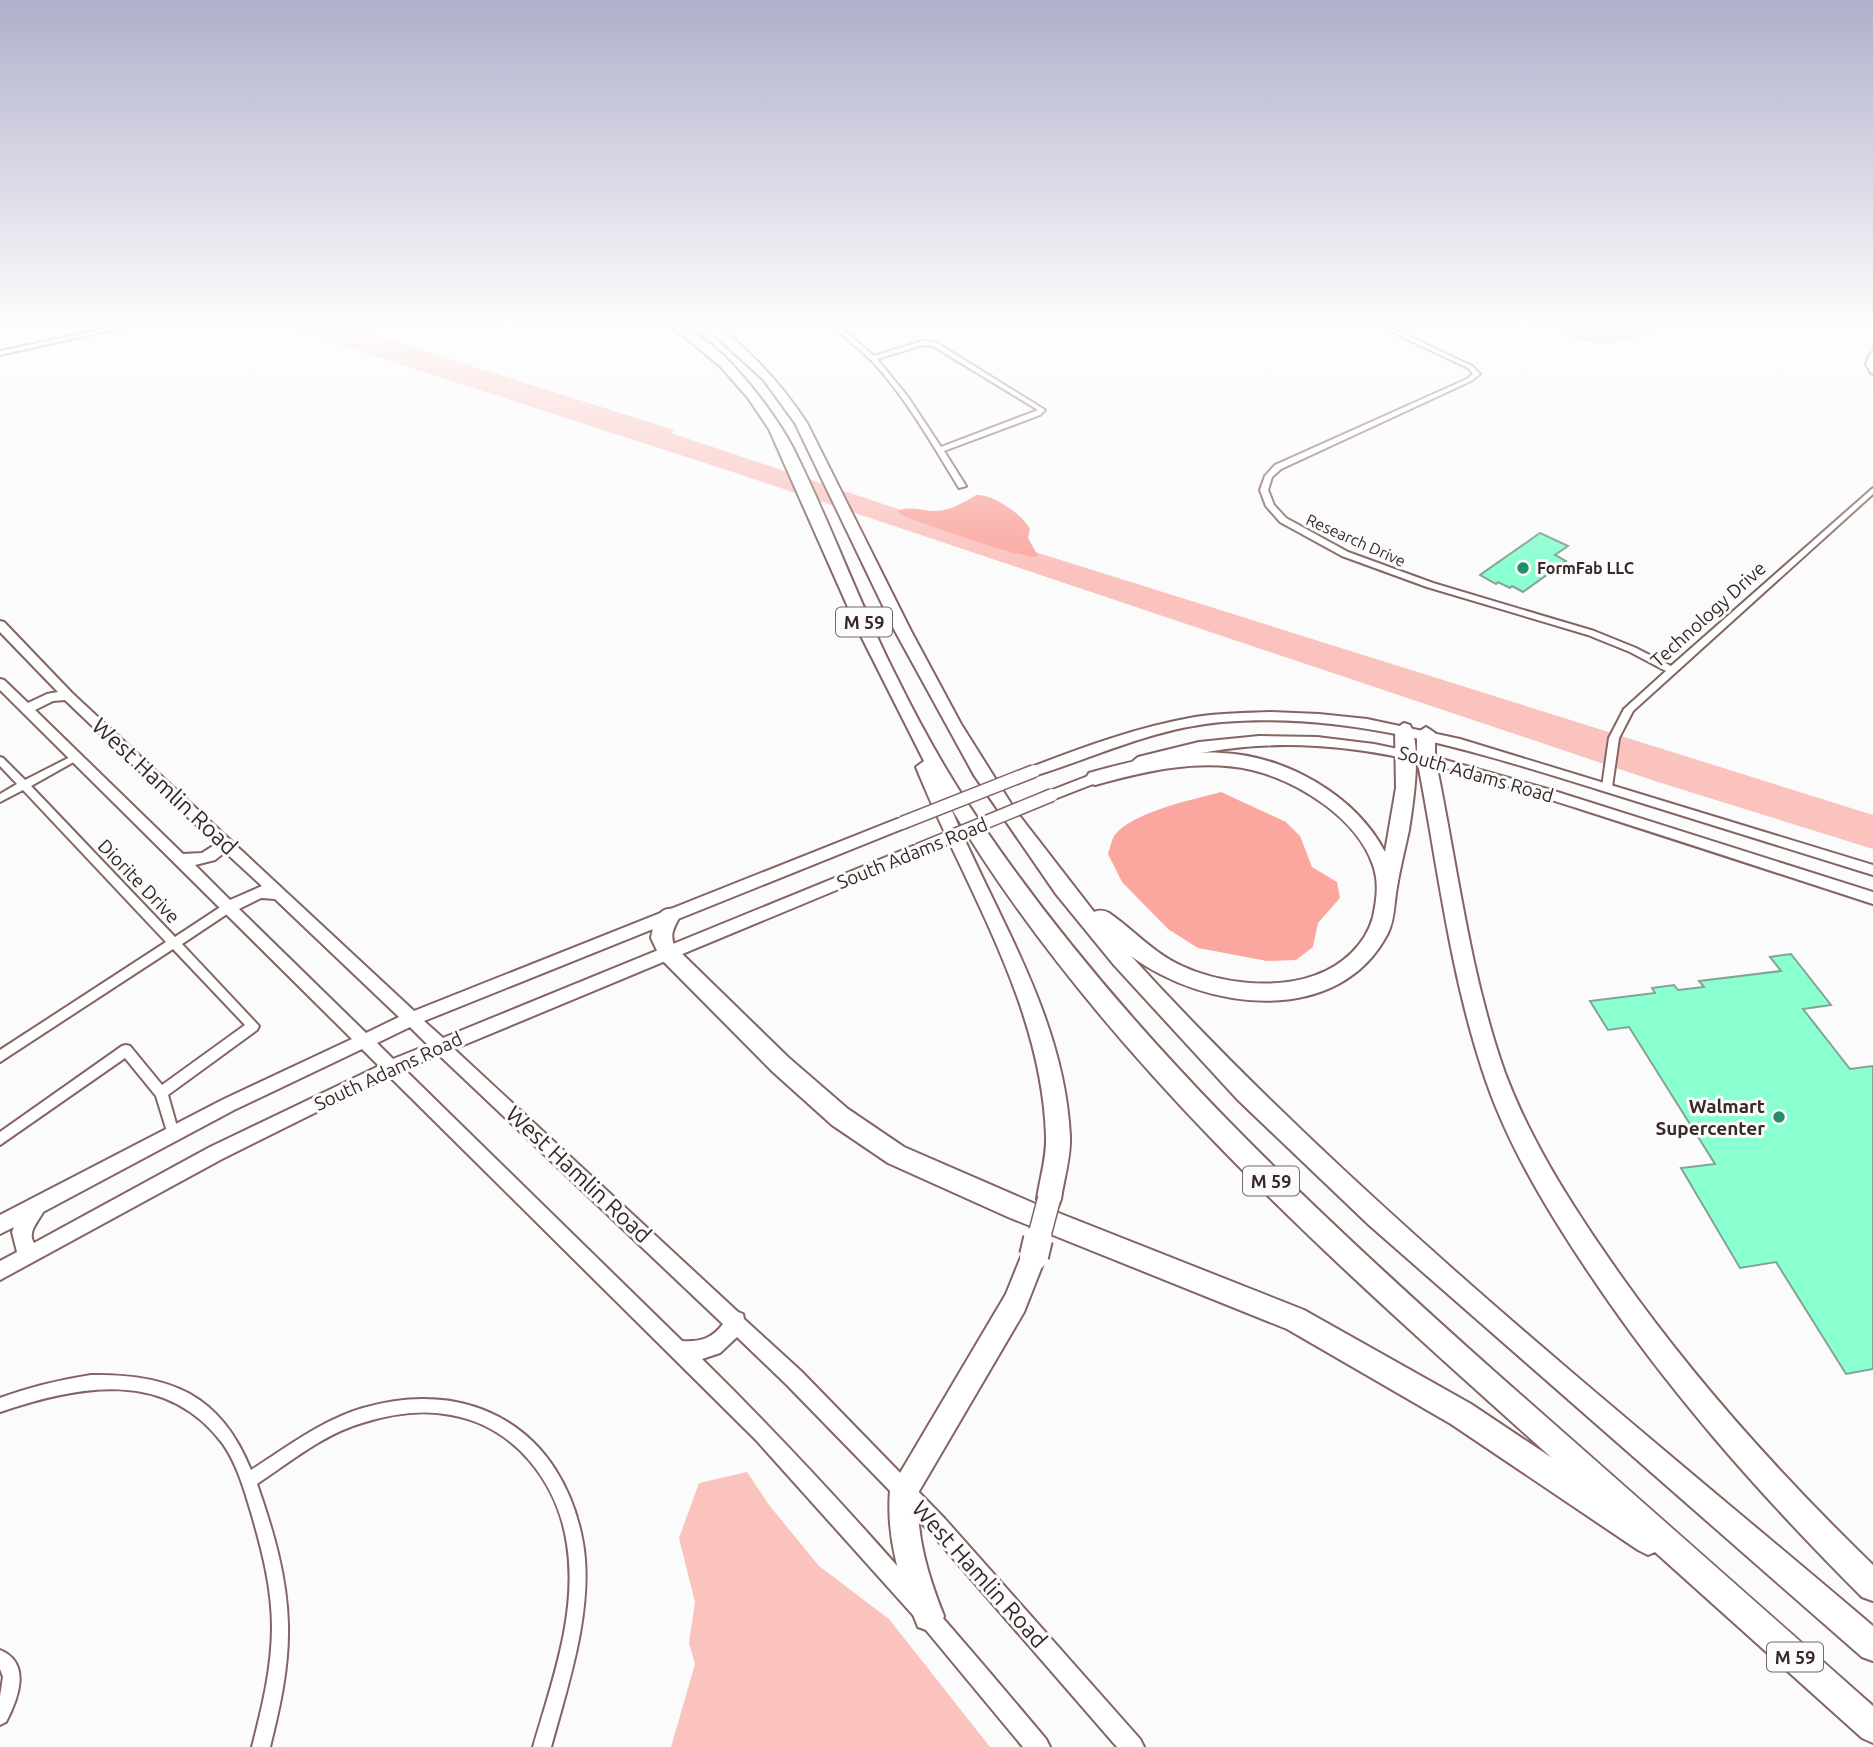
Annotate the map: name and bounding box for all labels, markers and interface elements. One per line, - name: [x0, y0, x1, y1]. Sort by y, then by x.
- street label: Research Drive: [1304, 510, 1408, 570]
- street label: Technology Drive: [1646, 557, 1770, 671]
- place label: FormFab LLC: [1537, 559, 1634, 577]
- marker: FormFab LLC: [1515, 560, 1531, 576]
- road number: M 59: [836, 608, 892, 636]
- street label: West Hamlin Road: [87, 713, 243, 859]
- street label: South Adams Road: [1396, 741, 1556, 807]
- street label: South Adams Road: [833, 813, 991, 893]
- street label: Diorite Drive: [94, 834, 184, 928]
- street label: South Adams Road: [311, 1027, 465, 1115]
- place label: Walmart Supercenter: [1655, 1095, 1765, 1139]
- street label: West Hamlin Road: [501, 1101, 657, 1247]
- marker: Walmart Supercenter: [1771, 1109, 1787, 1125]
- road number: M 59: [1243, 1166, 1299, 1196]
- street label: West Hamlin Road: [908, 1496, 1052, 1652]
- road number: M 59: [1767, 1642, 1823, 1672]

